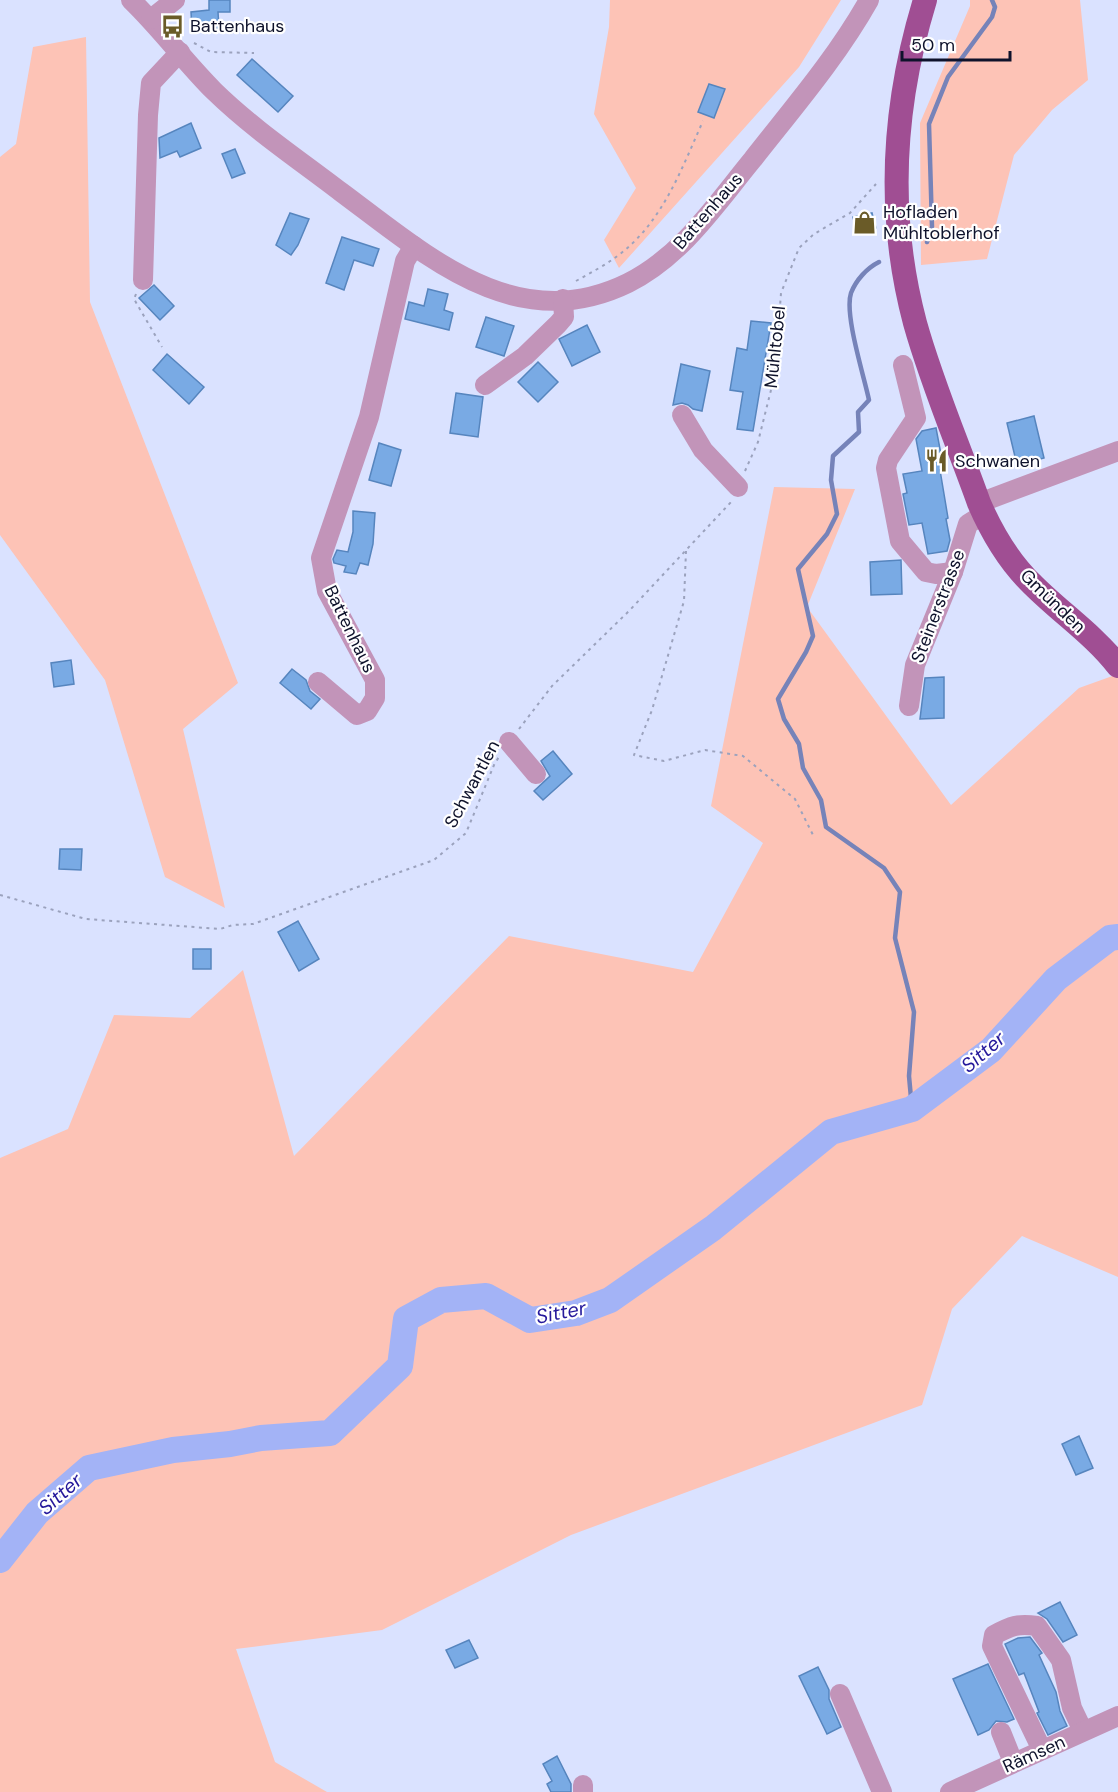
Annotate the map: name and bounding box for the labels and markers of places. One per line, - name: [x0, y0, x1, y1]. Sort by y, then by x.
- bus stop icon: Battenhaus: [159, 13, 185, 39]
- place label: Battenhaus: [190, 14, 284, 38]
- place label: Hofladen Mühltoblerhof: [883, 200, 1000, 245]
- shop icon: Hofladen Mühltoblerhof: [852, 209, 878, 235]
- restaurant icon: Schwanen: [924, 448, 950, 474]
- place label: Schwanen: [955, 449, 1040, 473]

